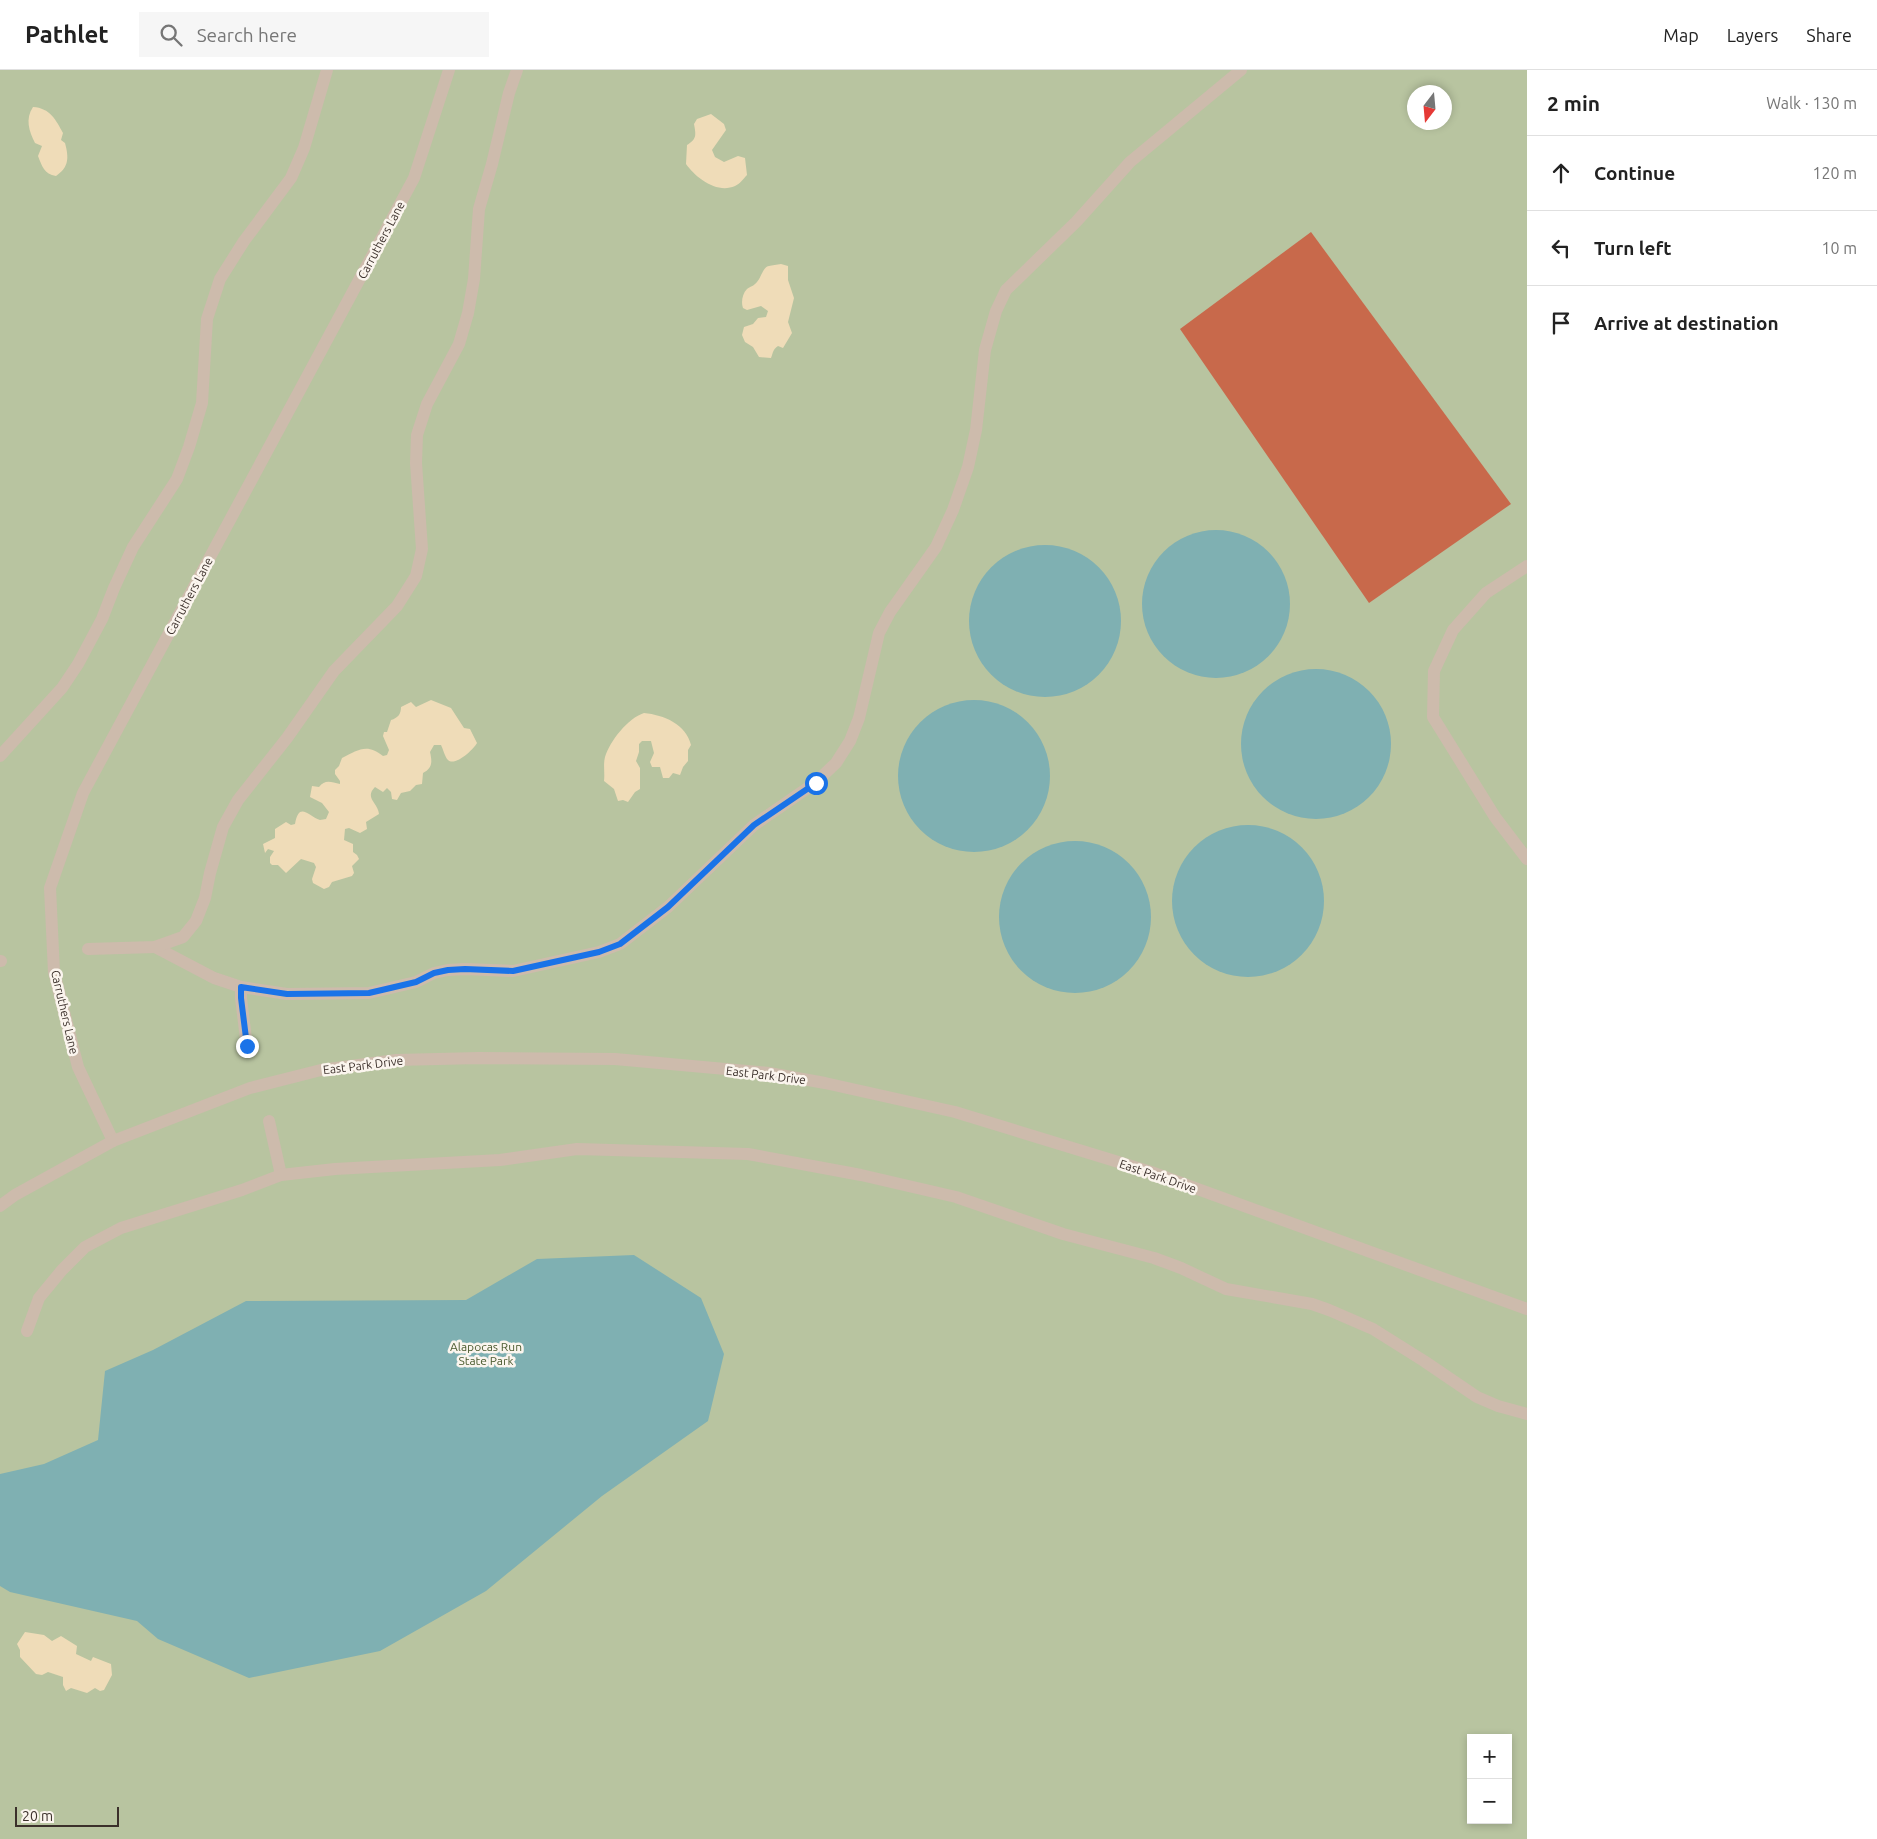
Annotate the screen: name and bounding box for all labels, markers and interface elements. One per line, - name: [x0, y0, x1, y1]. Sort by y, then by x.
- search box: [139, 12, 489, 57]
- text: Pathlet: [25, 21, 109, 48]
- icon: search: [157, 21, 185, 49]
- text: Search here: [197, 24, 297, 46]
- text: Map: [1663, 25, 1699, 45]
- text: Layers: [1727, 25, 1778, 45]
- text: Share: [1806, 25, 1852, 45]
- north arrow: [1407, 85, 1452, 130]
- text: 2 min: [1547, 91, 1600, 115]
- text: Walk · 130 m: [1766, 94, 1857, 112]
- icon: ahead: [1547, 159, 1575, 187]
- text: Continue: [1594, 162, 1675, 184]
- text: 120 m: [1812, 164, 1857, 182]
- street label: Carruthers Lane: [355, 199, 407, 281]
- icon: left: [1547, 234, 1575, 262]
- text: Turn left: [1594, 237, 1672, 259]
- text: 10 m: [1821, 239, 1857, 257]
- icon: arrive: [1547, 309, 1575, 337]
- text: Arrive at destination: [1594, 312, 1779, 334]
- street label: Carruthers Lane: [163, 555, 215, 637]
- route start: [805, 772, 828, 795]
- street label: Carruthers Lane: [49, 969, 81, 1055]
- route end: [236, 1035, 259, 1058]
- street label: East Park Drive: [322, 1054, 404, 1076]
- street label: East Park Drive: [725, 1064, 807, 1086]
- street label: East Park Drive: [1118, 1157, 1198, 1195]
- park label: Alapocas Run State Park: [450, 1340, 522, 1367]
- map controls: [1467, 1734, 1512, 1824]
- button: +: [1467, 1734, 1512, 1779]
- button: −: [1467, 1779, 1512, 1824]
- scale bar: [15, 1804, 119, 1827]
- text: 20 m: [22, 1808, 53, 1824]

